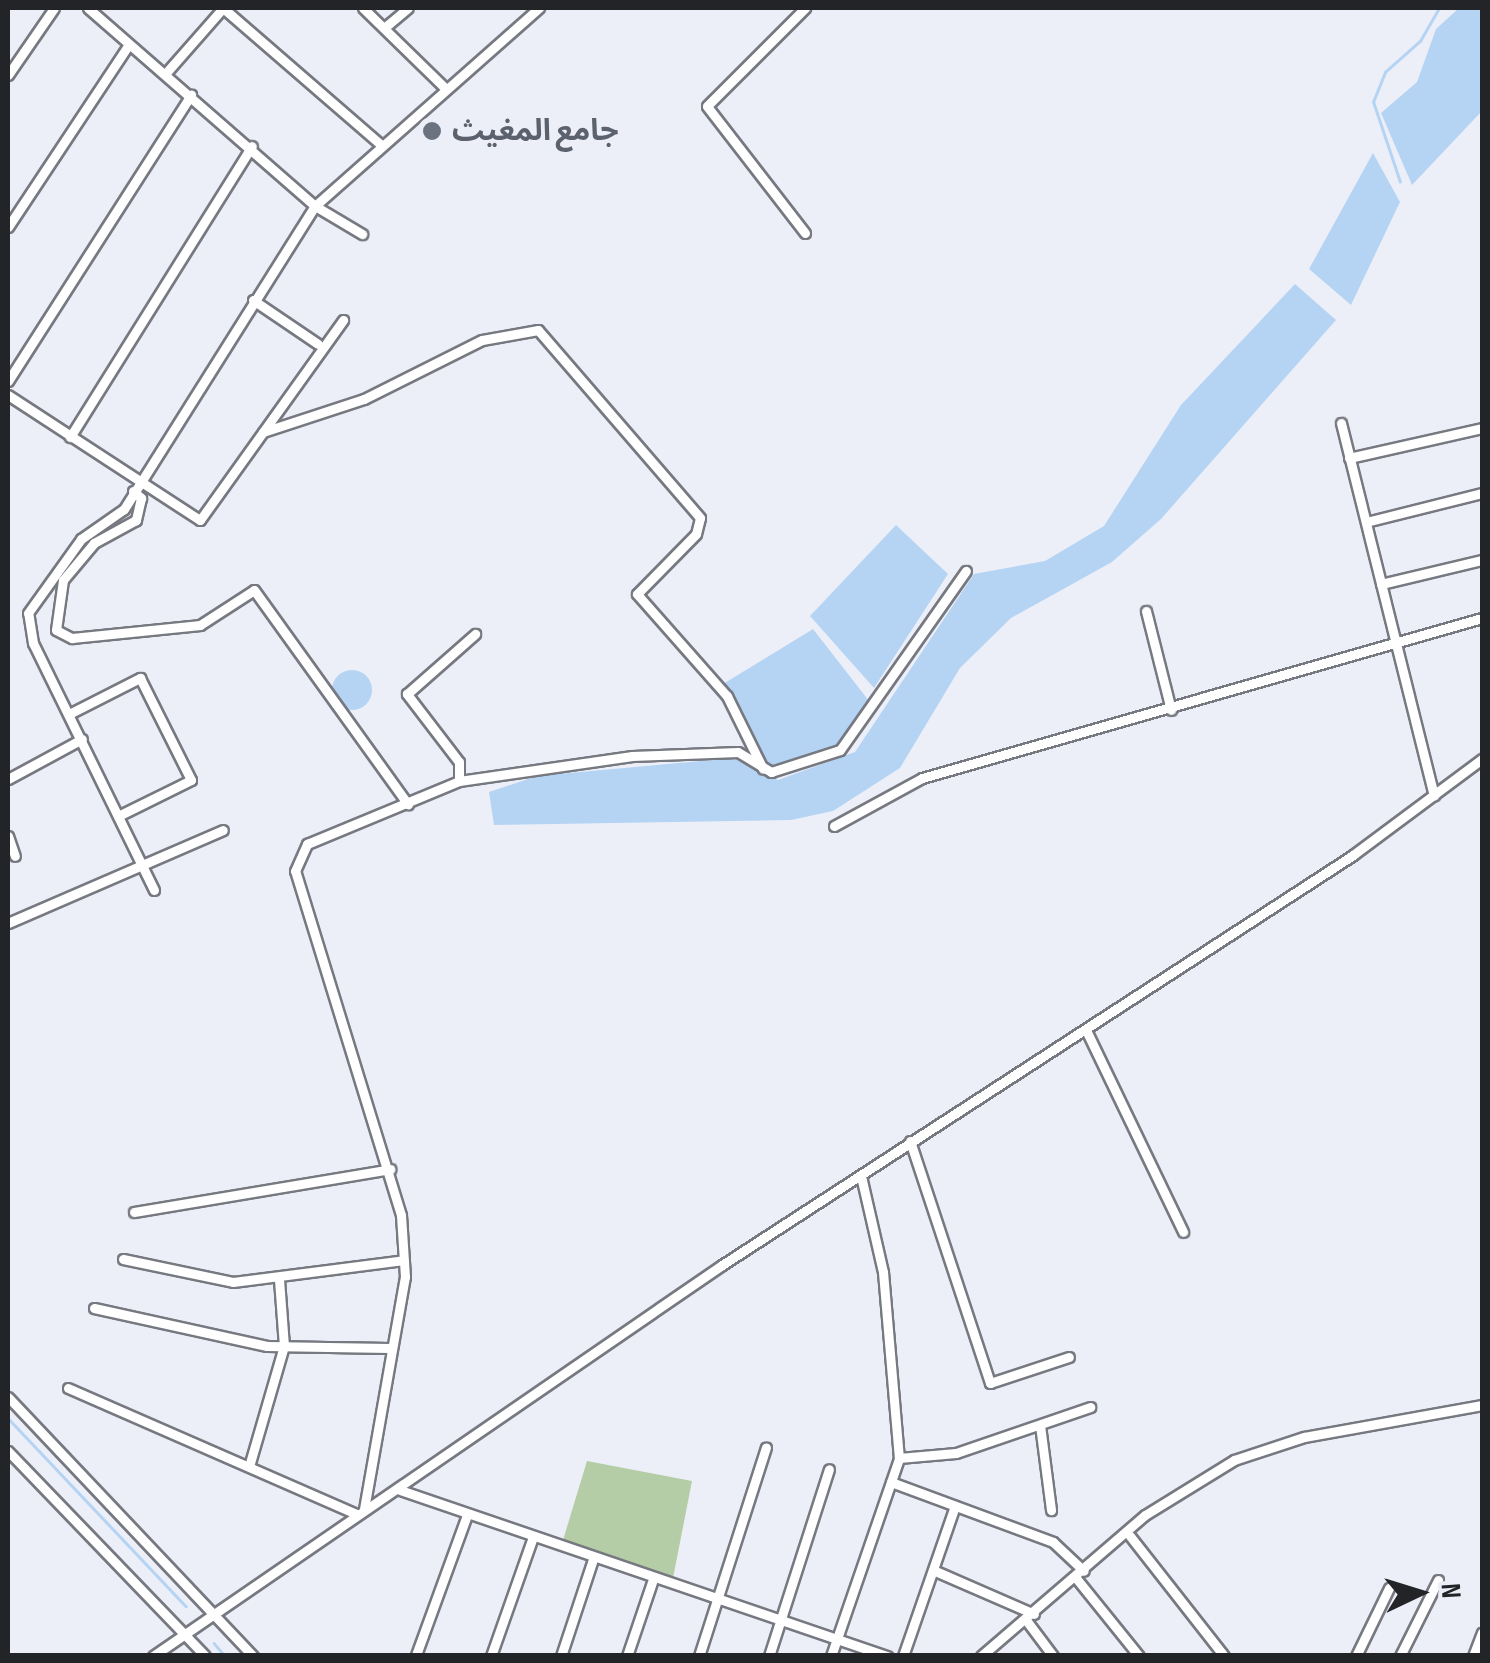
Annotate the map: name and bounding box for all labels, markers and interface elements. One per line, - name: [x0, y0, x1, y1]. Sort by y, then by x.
- place label: جامع المغيث: [452, 113, 619, 149]
- marker: جامع المغيث: [421, 120, 443, 142]
- north arrow: [1370, 1543, 1470, 1643]
- text: N: [1433, 1582, 1467, 1599]

